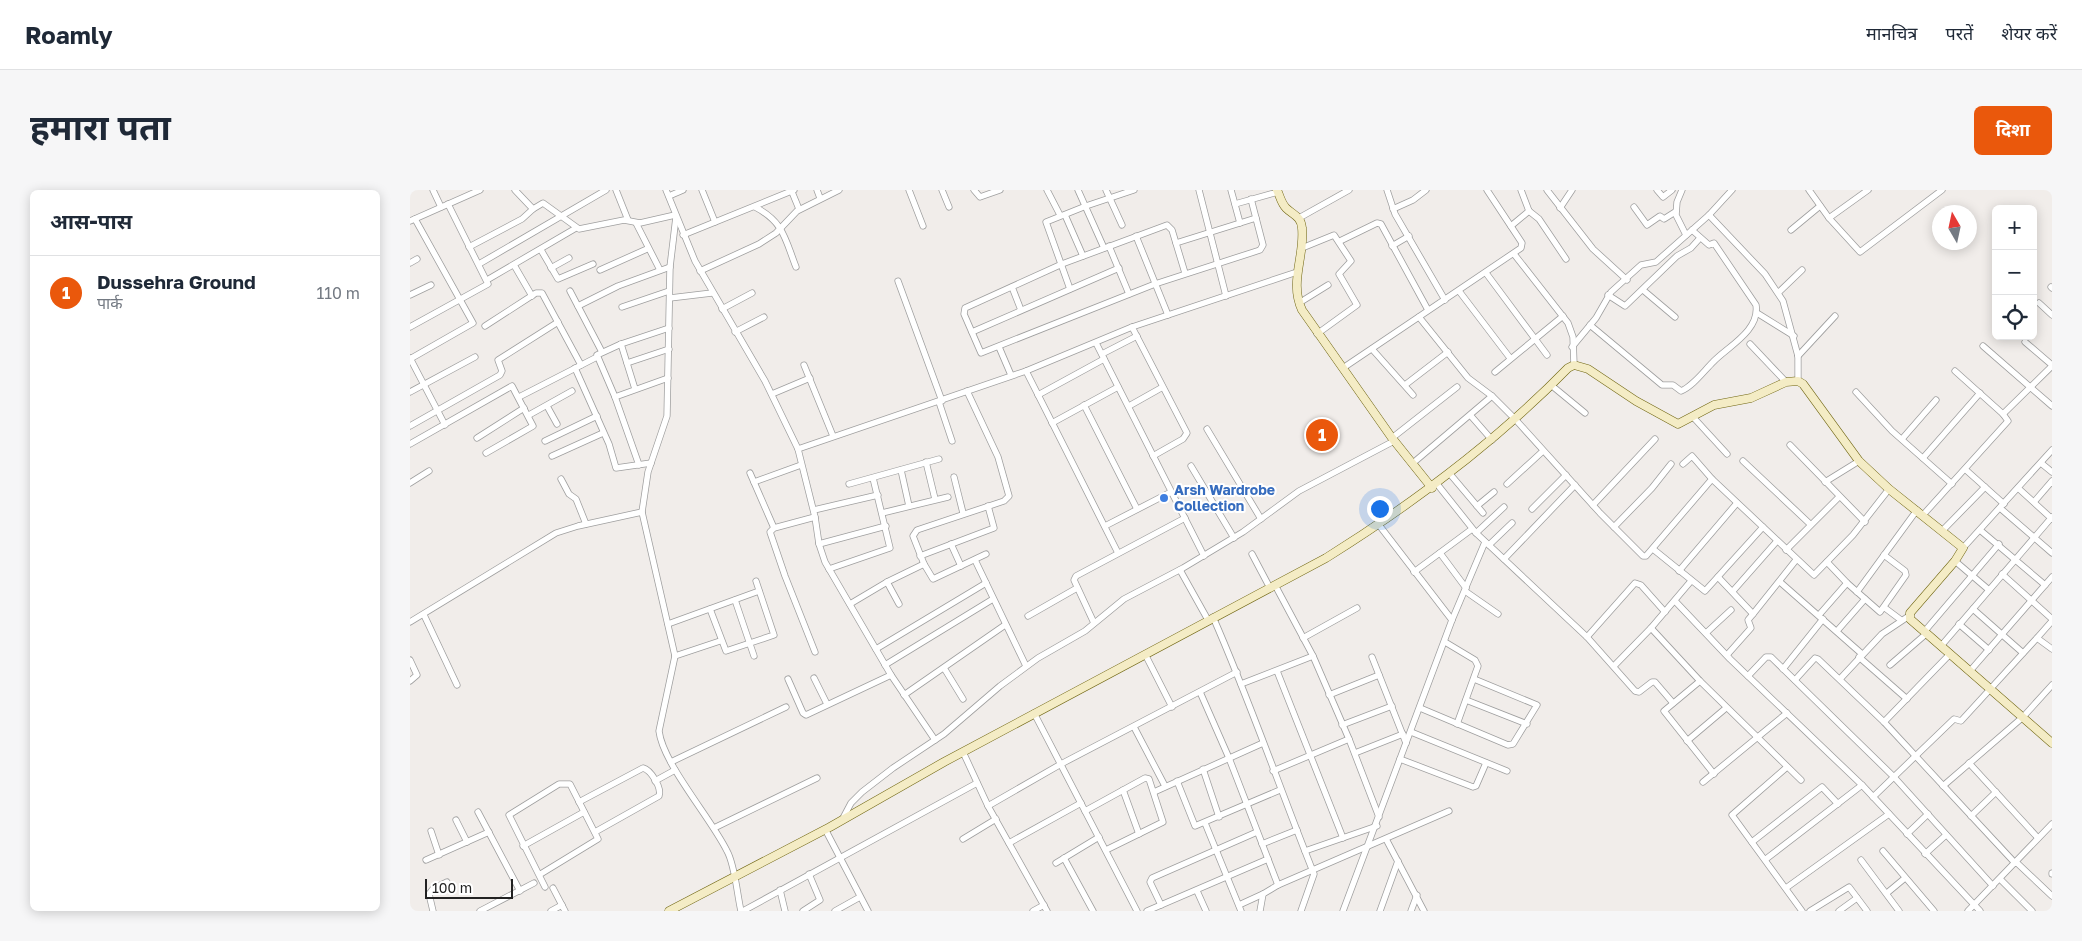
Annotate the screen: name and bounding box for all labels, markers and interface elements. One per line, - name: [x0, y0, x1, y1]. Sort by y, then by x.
- text: Roamly: [25, 20, 113, 49]
- text: मानचित्र: [1866, 22, 1917, 44]
- text: परतें: [1945, 22, 1973, 44]
- text: शेयर करें: [2001, 22, 2057, 44]
- text: हमारा पता: [30, 106, 171, 148]
- button: दिशा: [1974, 106, 2052, 155]
- north arrow: [1932, 205, 1977, 250]
- map controls: [1992, 205, 2037, 340]
- button: +: [1992, 205, 2037, 250]
- text: आस-पास: [50, 208, 132, 234]
- button: −: [1992, 250, 2037, 295]
- text: Dussehra Ground: [97, 270, 256, 293]
- text: 1: [62, 283, 70, 303]
- text: 110 m: [316, 283, 360, 303]
- text: पार्क: [97, 293, 123, 313]
- button: locate: [1992, 295, 2037, 340]
- pin: 1: [1306, 416, 1338, 454]
- place label: Arsh Wardrobe Collection: [1174, 481, 1275, 514]
- marker: Arsh Wardrobe Collection: [1158, 492, 1170, 504]
- your location: [1367, 496, 1393, 522]
- scale bar: [425, 876, 512, 899]
- text: 100 m: [432, 879, 472, 896]

